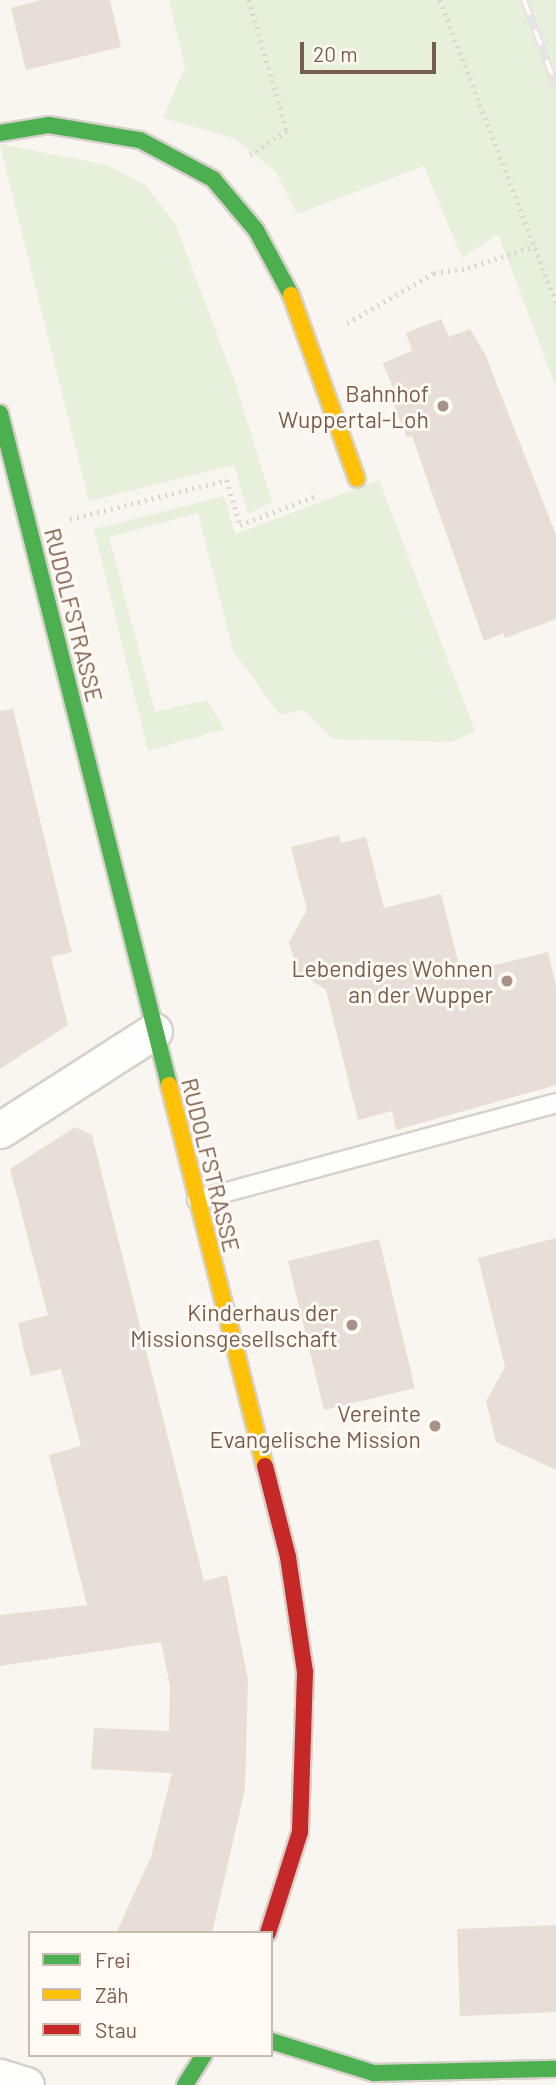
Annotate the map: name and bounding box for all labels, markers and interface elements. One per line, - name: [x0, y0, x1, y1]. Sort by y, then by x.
- scale bar: [304, 28, 440, 72]
- text: 20 m: [313, 41, 358, 66]
- place label: Bahnhof Wuppertal-Loh: [278, 379, 429, 433]
- marker: Bahnhof Wuppertal-Loh: [435, 398, 451, 414]
- street label: RUDOLFSTRASSE: [39, 525, 109, 705]
- place label: Lebendiges Wohnen an der Wupper: [291, 954, 493, 1008]
- marker: Lebendiges Wohnen an der Wupper: [499, 973, 515, 989]
- street label: RUDOLFSTRASSE: [176, 1075, 246, 1255]
- place label: Kinderhaus der Missionsgesellschaft: [130, 1298, 338, 1352]
- marker: Kinderhaus der Missionsgesellschaft: [344, 1317, 360, 1333]
- place label: Vereinte Evangelische Mission: [210, 1399, 421, 1453]
- marker: Vereinte Evangelische Mission: [427, 1418, 443, 1434]
- legend: [28, 1931, 273, 2057]
- text: Frei: [95, 1947, 131, 1972]
- text: Zäh: [95, 1982, 129, 2007]
- text: Stau: [95, 2017, 137, 2042]

